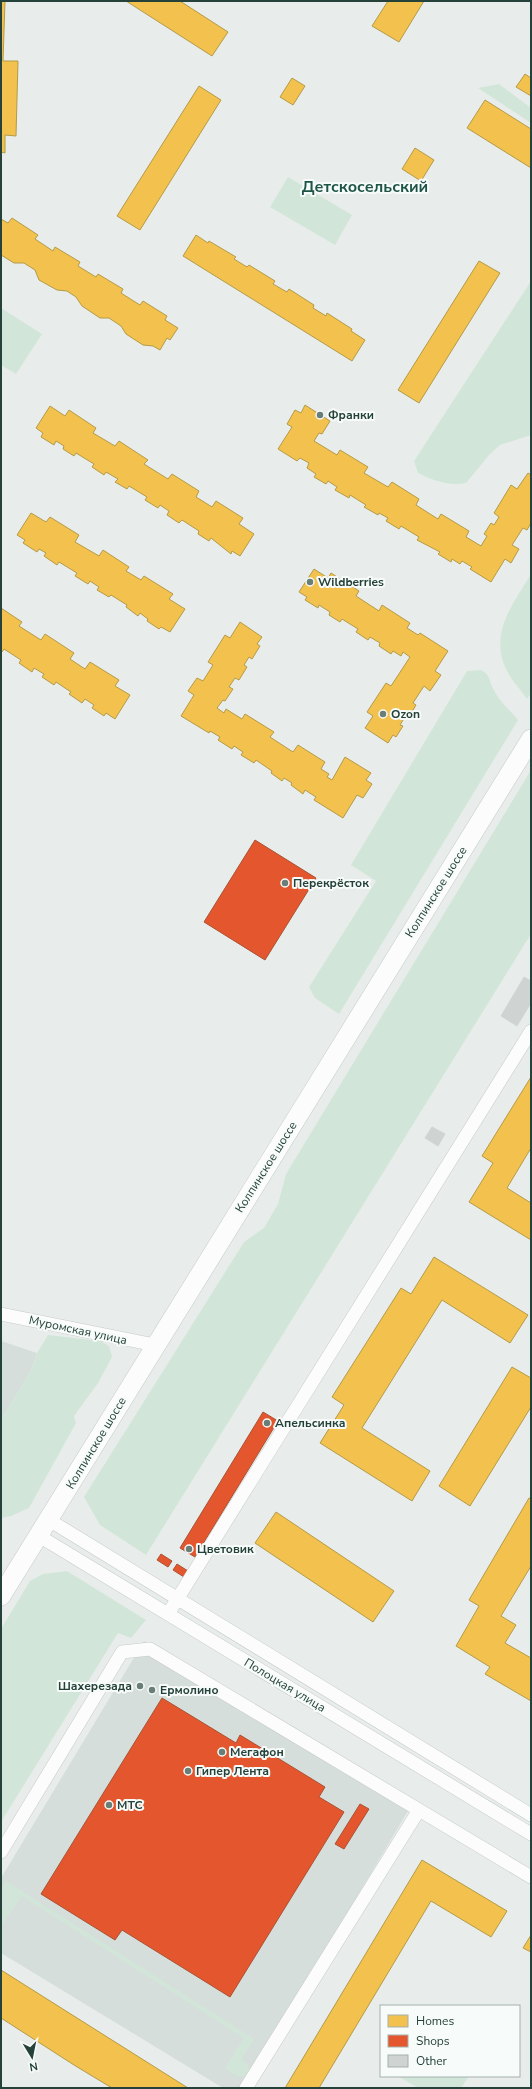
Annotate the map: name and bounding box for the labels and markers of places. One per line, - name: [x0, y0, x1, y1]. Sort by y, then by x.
- place label: Франки: [328, 407, 374, 423]
- marker: Франки: [315, 410, 325, 420]
- place label: Wildberries: [318, 574, 384, 590]
- marker: Wildberries: [305, 577, 315, 587]
- place label: Ozon: [391, 706, 420, 722]
- marker: Ozon: [378, 709, 388, 719]
- place label: Перекрёсток: [293, 875, 369, 891]
- marker: Перекрёсток: [280, 878, 290, 888]
- place label: Апельсинка: [275, 1415, 345, 1431]
- marker: Апельсинка: [262, 1418, 272, 1428]
- place label: Цветовик: [197, 1541, 254, 1557]
- marker: Цветовик: [184, 1544, 194, 1554]
- place label: Шахерезада: [58, 1678, 132, 1694]
- marker: Шахерезада: [135, 1681, 145, 1691]
- place label: Ермолино: [160, 1682, 219, 1698]
- marker: Ермолино: [147, 1685, 157, 1695]
- place label: Мегафон: [230, 1744, 284, 1760]
- marker: Мегафон: [217, 1747, 227, 1757]
- place label: Гипер Лента: [196, 1763, 269, 1779]
- marker: Гипер Лента: [183, 1766, 193, 1776]
- place label: МТС: [117, 1797, 143, 1813]
- marker: МТС: [104, 1800, 114, 1810]

